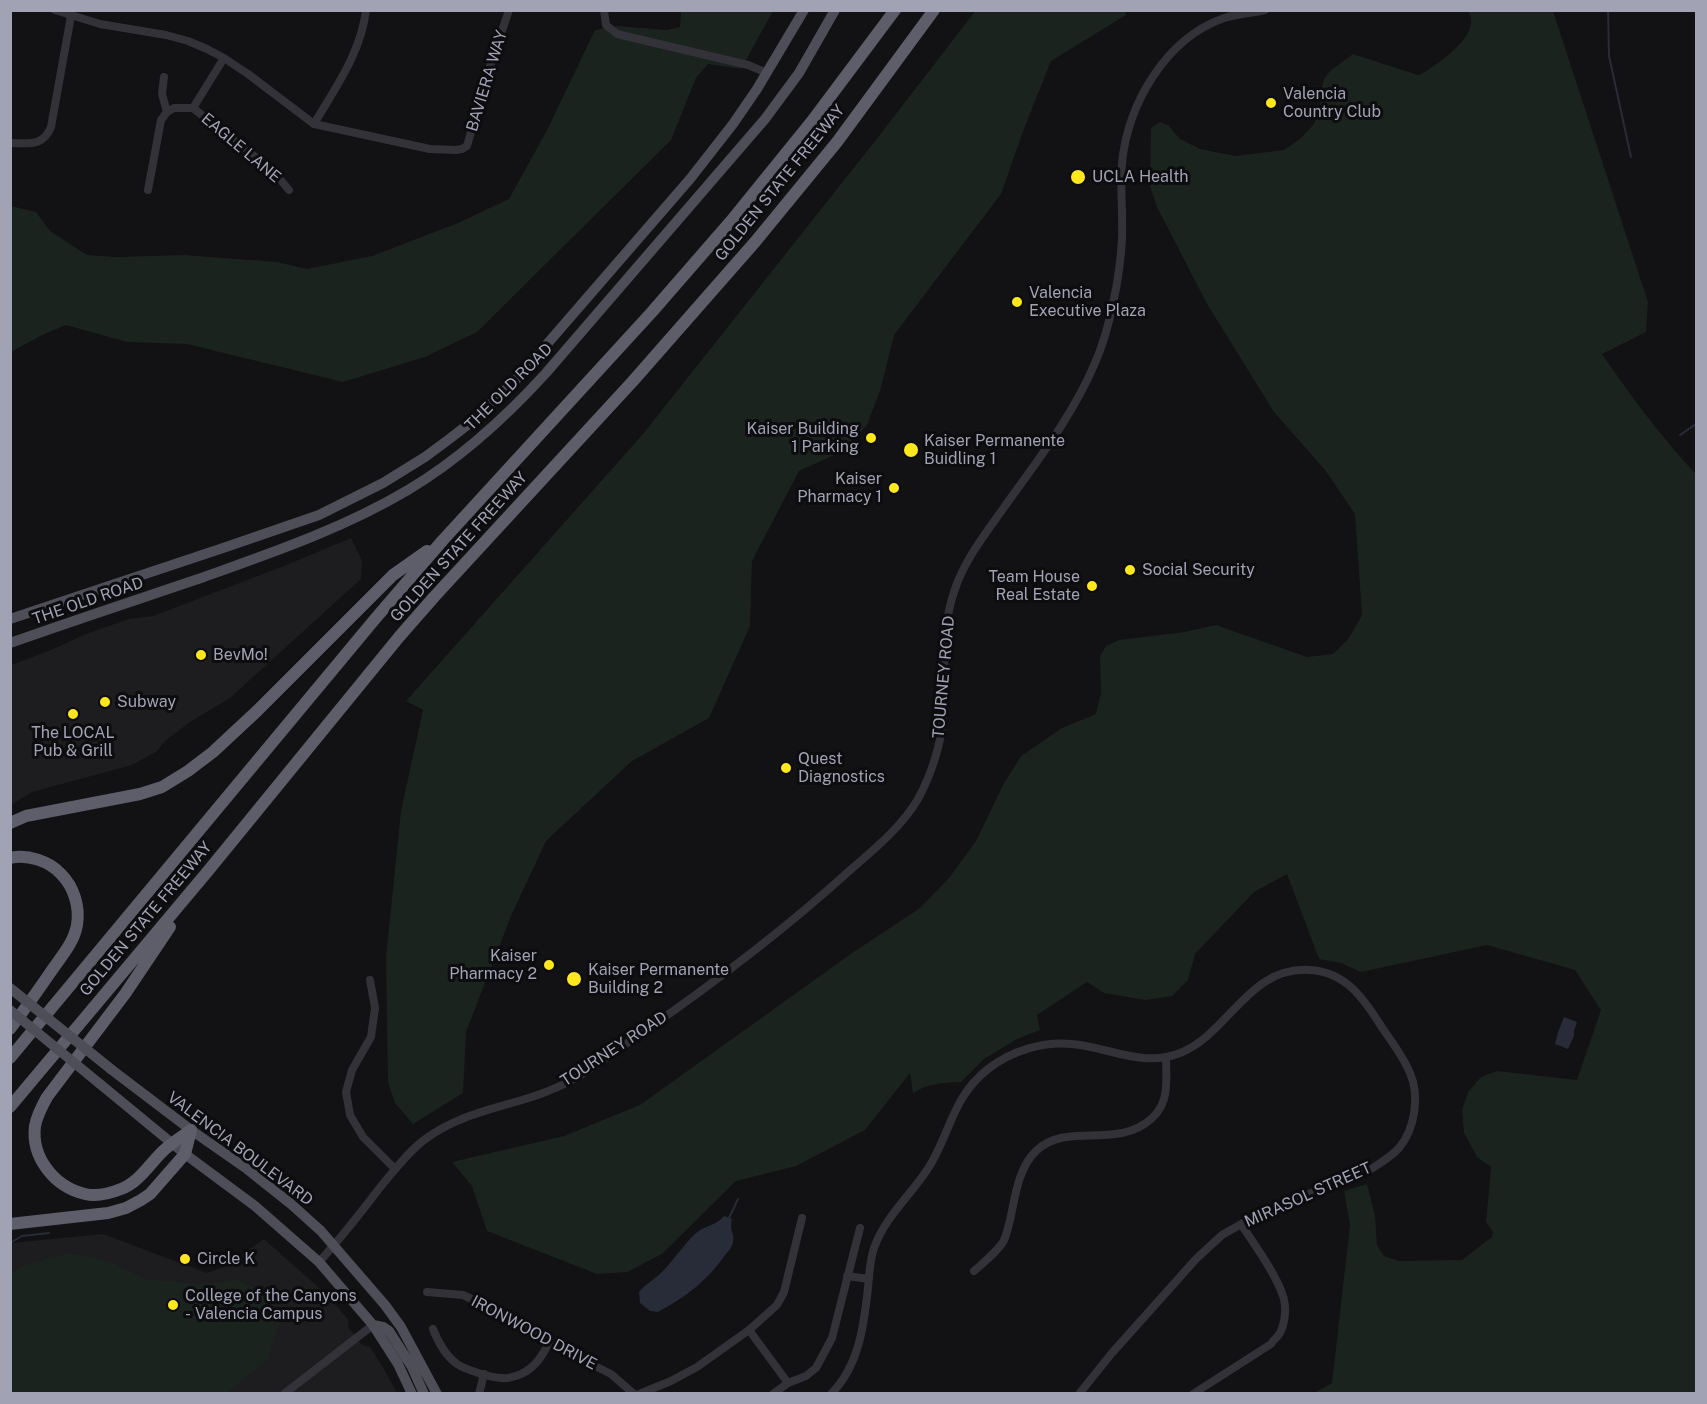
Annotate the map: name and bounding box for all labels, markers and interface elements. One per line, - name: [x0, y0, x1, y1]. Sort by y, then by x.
- street label: BAVIERA WAY: [462, 28, 512, 134]
- place label: Valencia Country Club: [1283, 84, 1381, 122]
- marker: Valencia Country Club: [1264, 96, 1278, 110]
- street label: GOLDEN STATE FREEWAY: [711, 101, 849, 265]
- street label: EAGLE LANE: [197, 109, 285, 187]
- place label: UCLA Health: [1092, 167, 1189, 187]
- marker: UCLA Health: [1069, 168, 1087, 186]
- place label: Valencia Executive Plaza: [1029, 283, 1146, 321]
- marker: Valencia Executive Plaza: [1010, 295, 1024, 309]
- street label: THE OLD ROAD: [461, 339, 557, 435]
- place label: Kaiser Building 1 Parking: [747, 419, 859, 457]
- marker: Kaiser Building 1 Parking: [864, 431, 878, 445]
- place label: Kaiser Permanente Buidling 1: [924, 431, 1065, 469]
- marker: Kaiser Permanente Buidling 1: [902, 441, 920, 459]
- street label: GOLDEN STATE FREEWAY: [387, 468, 531, 626]
- place label: Kaiser Pharmacy 1: [797, 469, 882, 507]
- marker: Kaiser Pharmacy 1: [887, 481, 901, 495]
- place label: Social Security: [1142, 560, 1255, 580]
- marker: Social Security: [1123, 563, 1137, 577]
- place label: Team House Real Estate: [988, 567, 1080, 605]
- street label: THE OLD ROAD: [30, 573, 146, 629]
- marker: Team House Real Estate: [1085, 579, 1099, 593]
- street label: TOURNEY ROAD: [929, 615, 959, 739]
- place label: BevMo!: [213, 645, 268, 665]
- marker: BevMo!: [194, 648, 208, 662]
- place label: Subway: [117, 692, 176, 712]
- marker: Subway: [98, 695, 112, 709]
- marker: The LOCAL Pub & Grill: [66, 707, 80, 721]
- place label: The LOCAL Pub & Grill: [31, 723, 115, 761]
- place label: Quest Diagnostics: [798, 749, 885, 787]
- marker: Quest Diagnostics: [779, 761, 793, 775]
- street label: GOLDEN STATE FREEWAY: [76, 838, 216, 1000]
- place label: Kaiser Pharmacy 2: [449, 946, 537, 984]
- marker: Kaiser Pharmacy 2: [542, 958, 556, 972]
- place label: Kaiser Permanente Building 2: [588, 960, 729, 998]
- marker: Kaiser Permanente Building 2: [565, 970, 583, 988]
- street label: TOURNEY ROAD: [557, 1007, 671, 1091]
- street label: VALENCIA BOULEVARD: [163, 1088, 317, 1210]
- street label: MIRASOL STREET: [1242, 1158, 1374, 1232]
- place label: Circle K: [197, 1249, 255, 1269]
- marker: Circle K: [178, 1252, 192, 1266]
- place label: College of the Canyons - Valencia Campus: [185, 1286, 357, 1324]
- street label: IRONWOOD DRIVE: [468, 1292, 600, 1374]
- marker: College of the Canyons - Valencia Campus: [166, 1298, 180, 1312]

